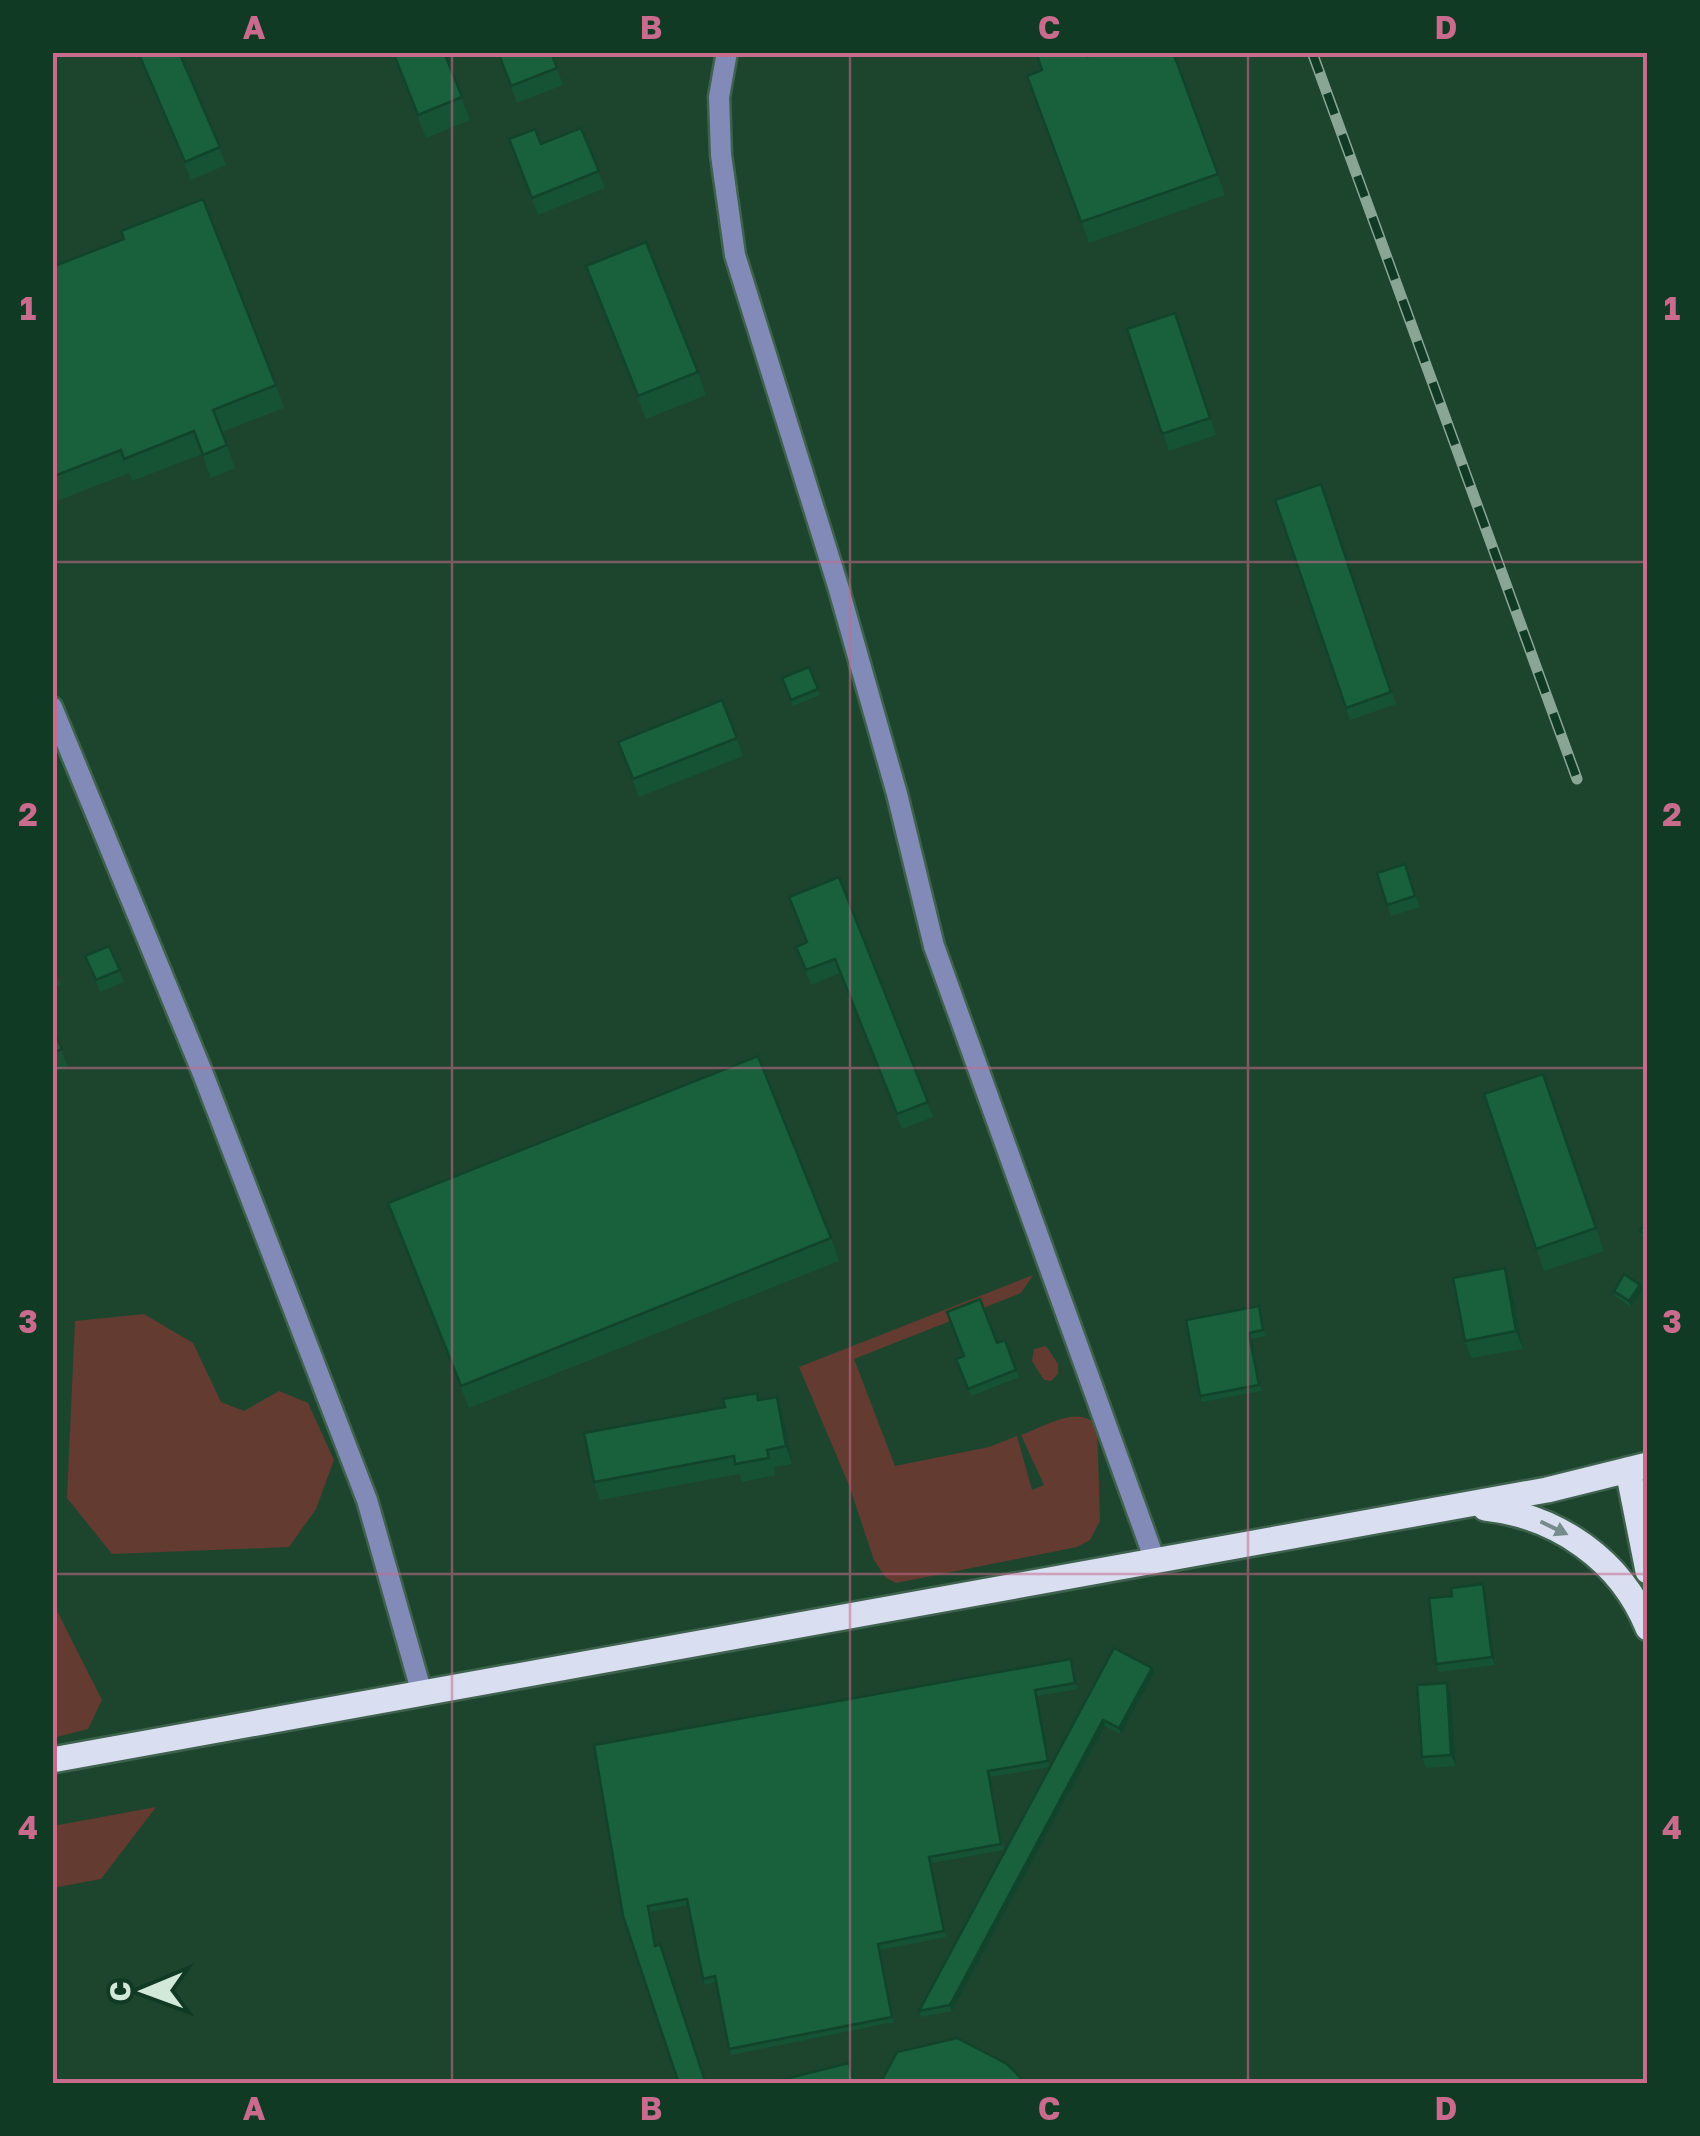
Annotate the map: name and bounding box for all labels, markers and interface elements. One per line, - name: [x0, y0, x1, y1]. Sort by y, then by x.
- text: A: [243, 8, 266, 46]
- text: B: [640, 8, 662, 46]
- text: C: [1038, 8, 1060, 46]
- text: D: [1435, 8, 1457, 46]
- text: 1: [20, 289, 36, 327]
- text: 1: [1664, 289, 1680, 327]
- text: 2: [18, 795, 38, 833]
- text: 2: [1662, 795, 1682, 833]
- text: 3: [18, 1302, 38, 1340]
- text: 3: [1662, 1302, 1682, 1340]
- one-way arrow: [1540, 1520, 1569, 1537]
- text: 4: [18, 1808, 38, 1846]
- text: 4: [1662, 1808, 1682, 1846]
- north arrow: [95, 1941, 195, 2041]
- text: С: [103, 1981, 136, 2002]
- text: A: [243, 2089, 266, 2127]
- text: B: [640, 2089, 662, 2127]
- text: C: [1038, 2089, 1060, 2127]
- text: D: [1435, 2089, 1457, 2127]

